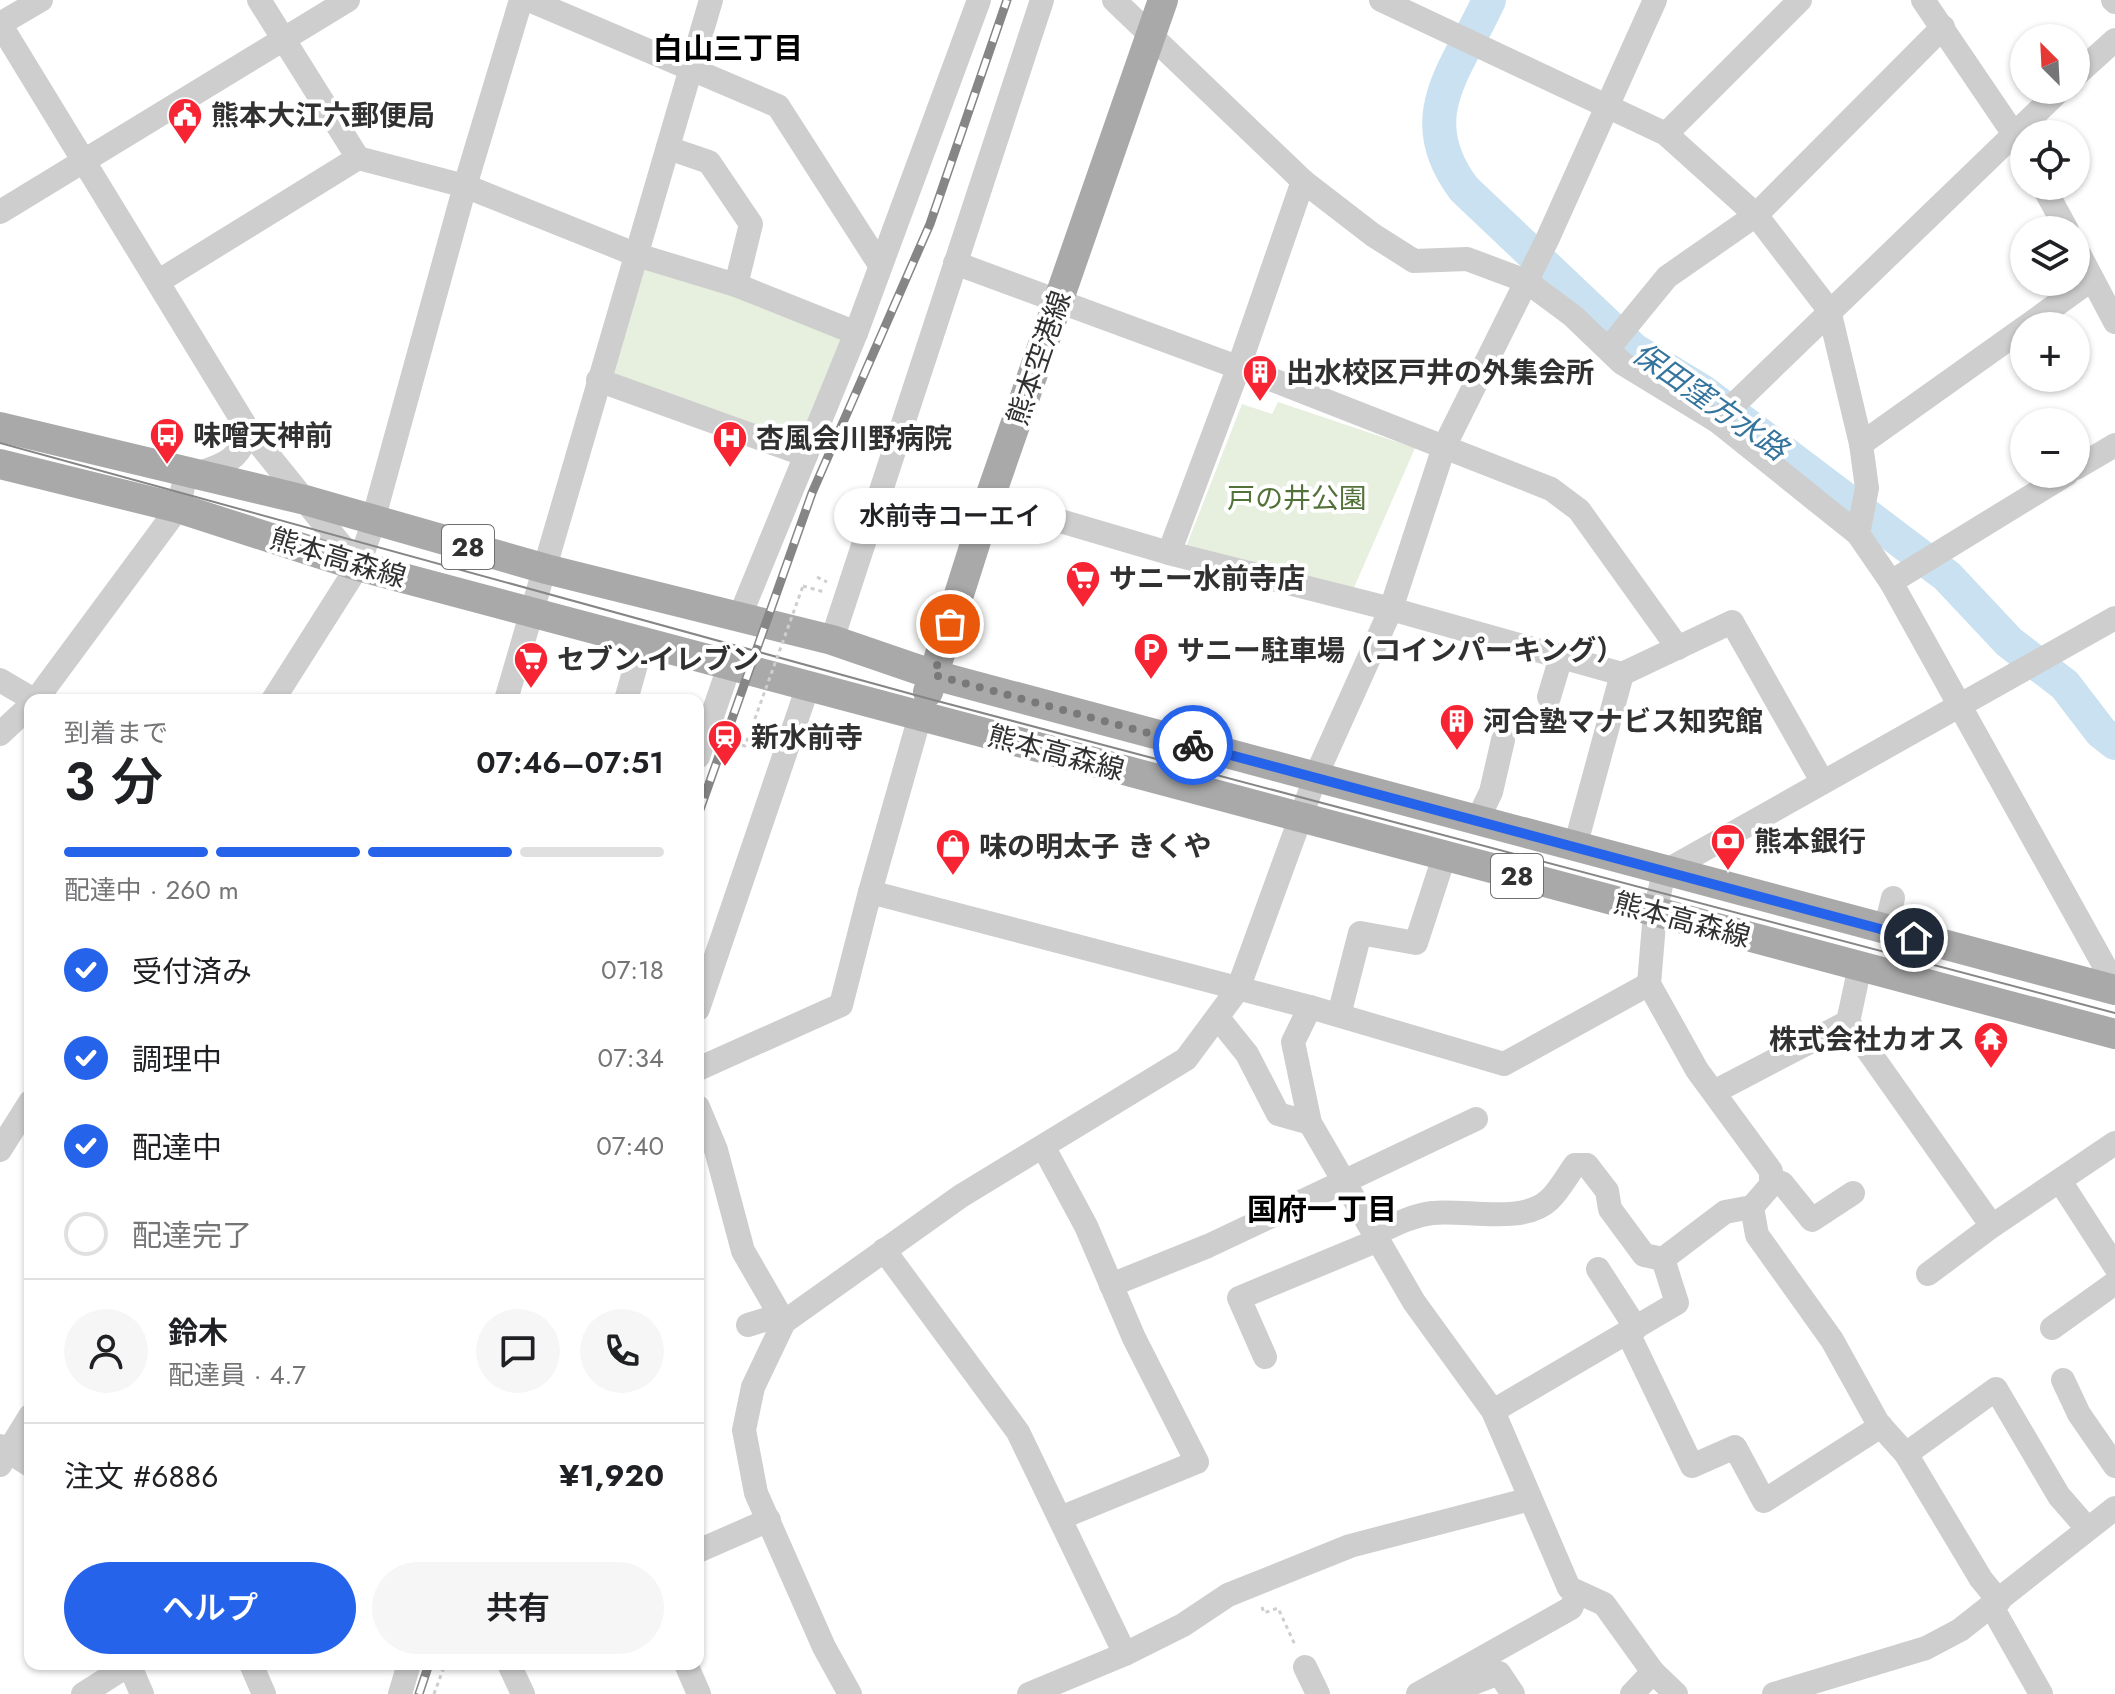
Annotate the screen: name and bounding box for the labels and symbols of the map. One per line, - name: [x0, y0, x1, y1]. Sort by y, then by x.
- north arrow: [2010, 24, 2090, 104]
- district label: 白山三丁目: [653, 27, 803, 70]
- place label: 熊本大江六郵便局: [211, 95, 435, 136]
- public building icon: 熊本大江六郵便局: [166, 96, 204, 146]
- street label: 熊本空港線: [997, 285, 1081, 431]
- water label: 保田窪方水路: [1624, 332, 1799, 472]
- place label: 出水校区戸井の外集会所: [1286, 352, 1594, 393]
- building icon: 出水校区戸井の外集会所: [1241, 353, 1279, 403]
- place label: 味噌天神前: [193, 415, 333, 456]
- bus stop icon: 味噌天神前: [148, 416, 186, 466]
- place label: 杏風会川野病院: [756, 418, 952, 459]
- hospital icon: 杏風会川野病院: [711, 419, 749, 469]
- park label: 戸の井公園: [1227, 478, 1367, 519]
- callout: 水前寺コーエイ: [834, 488, 1066, 544]
- street label: 熊本高森線: [265, 518, 411, 598]
- road number: 28: [442, 525, 494, 569]
- place label: サニー水前寺店: [1109, 558, 1305, 599]
- supermarket icon: サニー水前寺店: [1064, 559, 1102, 609]
- pin: [916, 590, 984, 658]
- place label: サニー駐車場（コインパーキング）: [1177, 630, 1624, 671]
- parking icon: サニー駐車場（コインパーキング）: [1132, 631, 1170, 681]
- place label: セブン-イレブン: [557, 639, 759, 680]
- supermarket icon: セブン-イレブン: [512, 640, 550, 690]
- place label: 河合塾マナビス知究館: [1483, 701, 1763, 742]
- building icon: 河合塾マナビス知究館: [1438, 702, 1476, 752]
- courier: [1153, 705, 1233, 785]
- street label: 熊本高森線: [983, 715, 1129, 791]
- place label: 新水前寺: [751, 717, 863, 758]
- station icon: 新水前寺: [706, 718, 744, 768]
- place label: 熊本銀行: [1754, 821, 1866, 862]
- bank icon: 熊本銀行: [1709, 822, 1747, 872]
- place label: 味の明太子 きくや: [979, 826, 1211, 867]
- shop icon: 味の明太子 きくや: [934, 827, 972, 877]
- road number: 28: [1491, 854, 1543, 898]
- street label: 熊本高森線: [1609, 882, 1755, 958]
- pin: [1880, 904, 1948, 972]
- place label: 株式会社カオス: [1769, 1019, 1965, 1060]
- temple icon: 株式会社カオス: [1972, 1020, 2010, 1070]
- district label: 国府一丁目: [1247, 1188, 1397, 1231]

